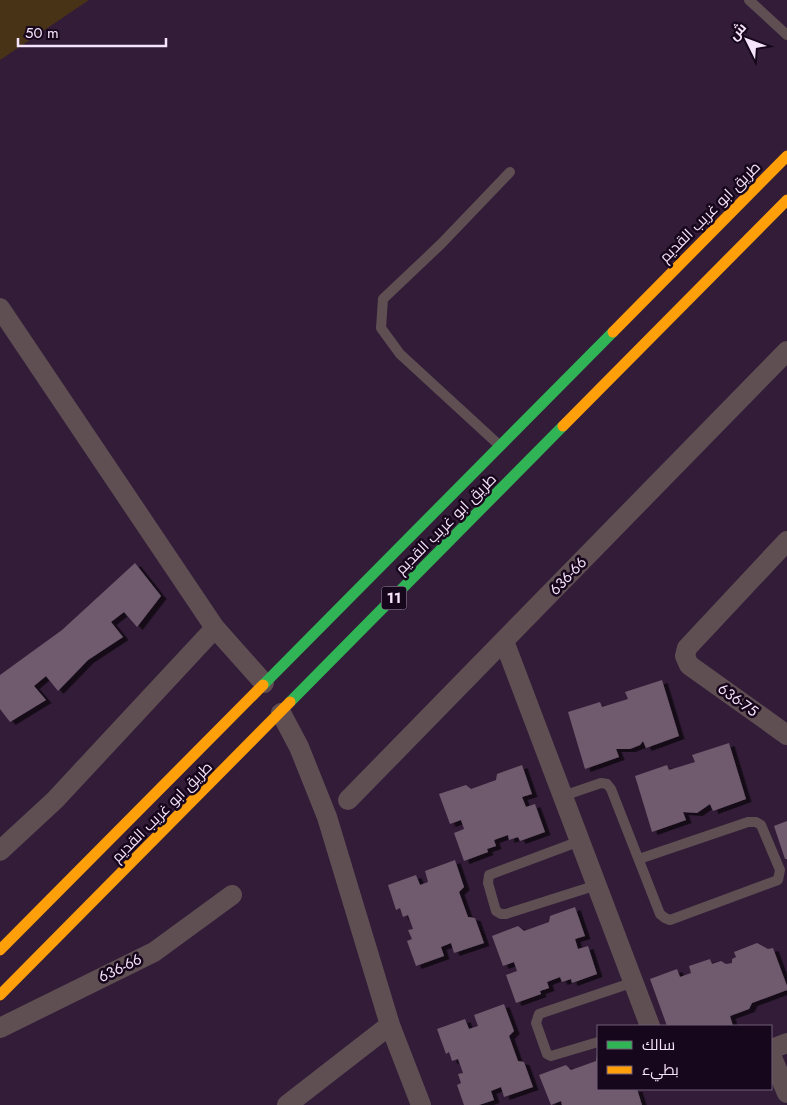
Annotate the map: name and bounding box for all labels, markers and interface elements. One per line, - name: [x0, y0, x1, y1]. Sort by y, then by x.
- scale bar: [18, 15, 165, 47]
- north arrow: [722, 15, 772, 65]
- text: ش: [724, 18, 751, 45]
- text: 50 m: [25, 22, 59, 44]
- street label: طريق ابو غريب القديم: [654, 156, 766, 268]
- street label: طريق ابو غريب القديم: [390, 468, 502, 580]
- street label: 636-66: [544, 552, 592, 600]
- road number: 11: [382, 586, 406, 610]
- street label: 636-75: [713, 678, 763, 722]
- street label: طريق ابو غريب القديم: [106, 756, 218, 868]
- street label: 636-66: [95, 948, 145, 988]
- legend: [597, 1025, 772, 1090]
- text: سالك: [642, 1034, 675, 1056]
- text: بطيء: [642, 1059, 679, 1082]

